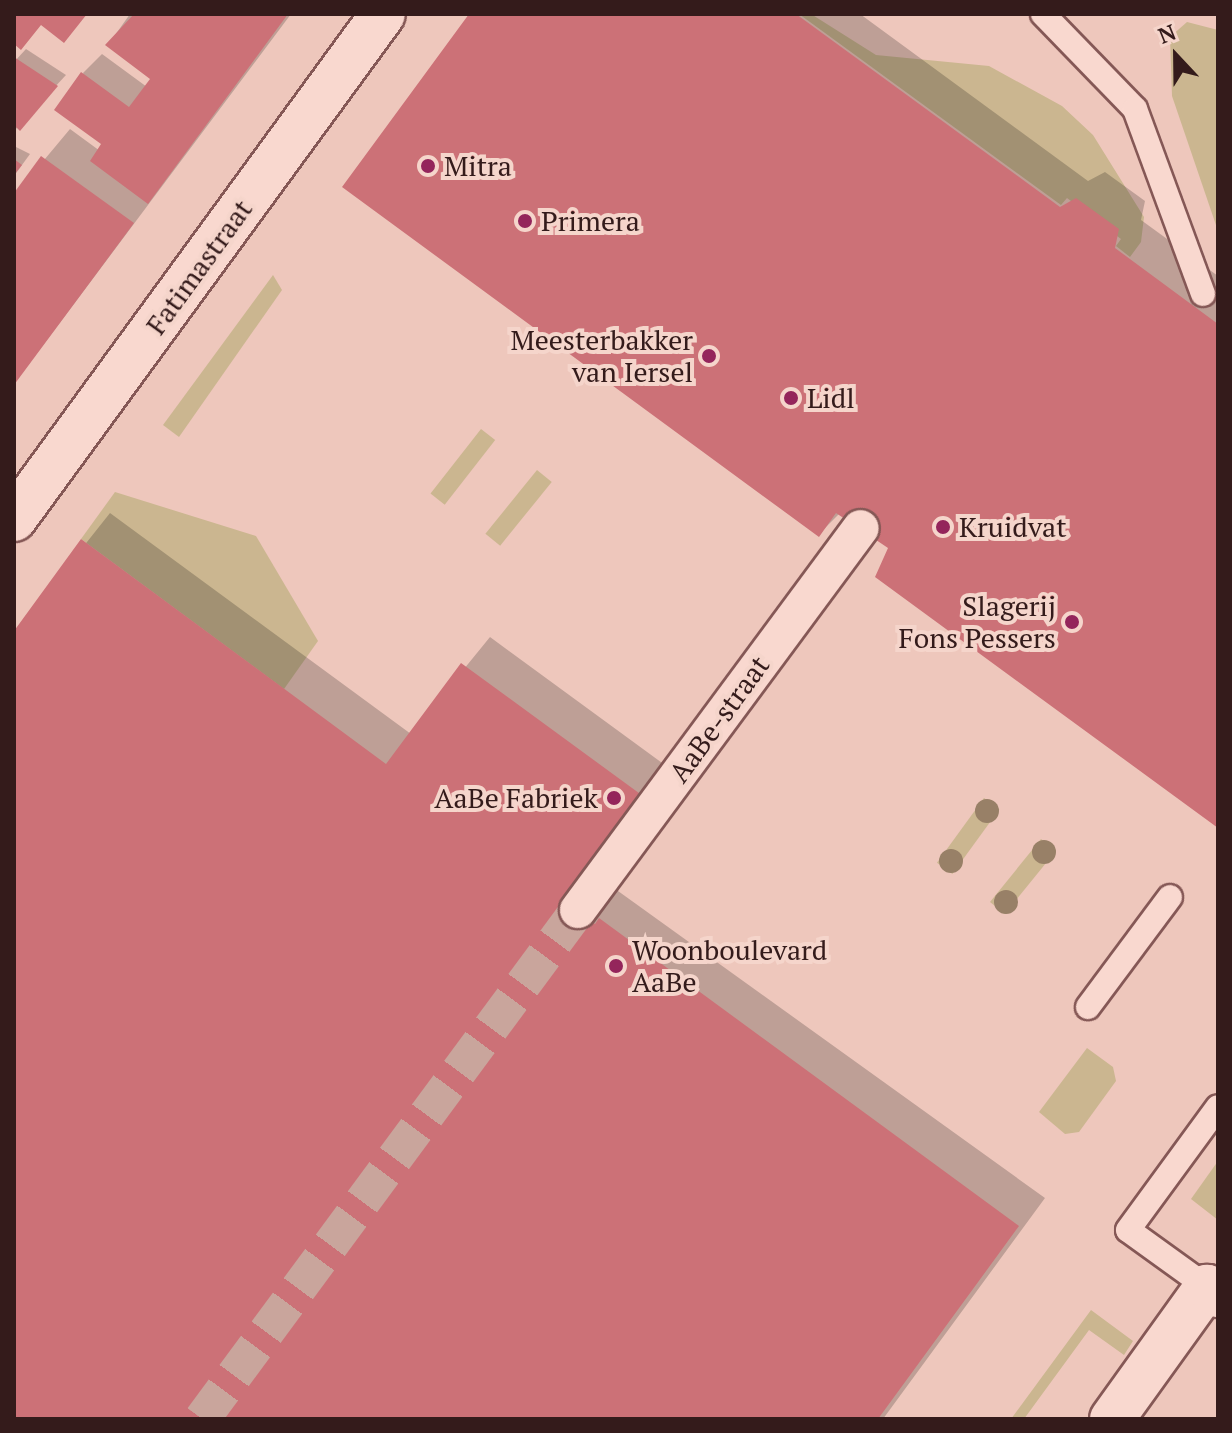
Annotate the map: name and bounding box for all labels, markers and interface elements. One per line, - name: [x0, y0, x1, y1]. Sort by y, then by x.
- north arrow: [1136, 16, 1216, 96]
- text: N: [1154, 17, 1180, 50]
- place label: Mitra: [444, 149, 512, 183]
- marker: Mitra: [419, 157, 437, 175]
- street label: Fatimastraat: [139, 193, 259, 341]
- place label: Primera: [541, 204, 640, 238]
- marker: Primera: [516, 212, 534, 230]
- place label: Meesterbakker van Iersel: [510, 323, 693, 389]
- marker: Meesterbakker van Iersel: [700, 347, 718, 365]
- place label: Lidl: [807, 381, 855, 415]
- marker: Lidl: [782, 389, 800, 407]
- place label: Kruidvat: [959, 510, 1067, 544]
- marker: Kruidvat: [934, 518, 952, 536]
- place label: Slagerij Fons Pessers: [899, 589, 1056, 655]
- marker: Slagerij Fons Pessers: [1063, 613, 1081, 631]
- street label: AaBe-straat: [662, 649, 776, 789]
- place label: AaBe Fabriek: [434, 781, 598, 815]
- marker: AaBe Fabriek: [605, 789, 623, 807]
- place label: Woonboulevard AaBe: [632, 933, 827, 999]
- marker: Woonboulevard AaBe: [607, 957, 625, 975]

